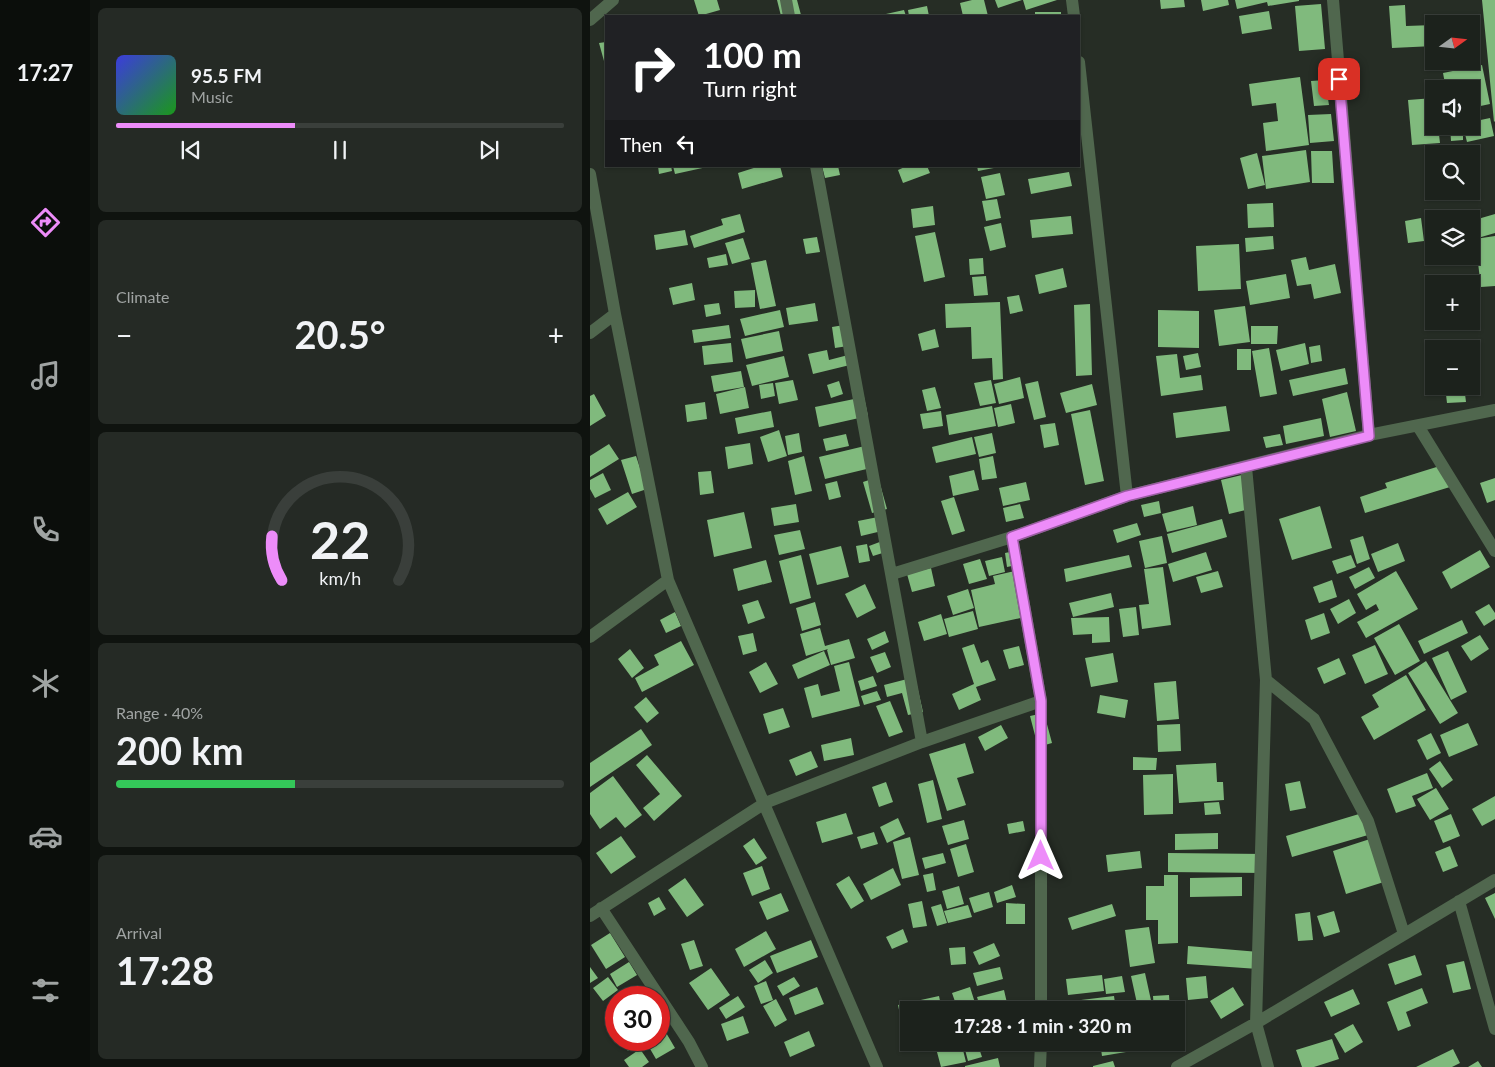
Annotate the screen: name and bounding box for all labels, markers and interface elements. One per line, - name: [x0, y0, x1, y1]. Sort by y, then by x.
- north arrow: [1425, 15, 1480, 70]
- map controls: [1425, 15, 1480, 395]
- text: 100 m: [703, 33, 802, 75]
- icon: right: [620, 35, 685, 100]
- pin: [1318, 58, 1360, 100]
- text: 17:27: [17, 59, 73, 86]
- text: 95.5 FM: [191, 64, 262, 87]
- icon: arrive: [1325, 65, 1353, 93]
- text: Turn right: [703, 75, 797, 102]
- button: sound: [1425, 80, 1480, 135]
- text: Music: [191, 87, 233, 106]
- icon: left: [672, 130, 700, 158]
- text: Then: [620, 133, 662, 156]
- icon: previous: [177, 136, 205, 164]
- icon: pause: [326, 136, 354, 164]
- icon: next: [475, 136, 503, 164]
- button: search: [1425, 145, 1480, 200]
- icon: directions: [28, 205, 63, 240]
- button: layers: [1425, 210, 1480, 265]
- button: +: [1425, 275, 1480, 330]
- text: Climate: [116, 287, 169, 306]
- text: 20.5°: [295, 311, 385, 357]
- text: −: [116, 318, 132, 352]
- text: +: [548, 318, 564, 352]
- button: −: [1425, 340, 1480, 395]
- icon: music: [28, 358, 63, 393]
- text: 22: [310, 508, 370, 570]
- icon: phone: [28, 512, 63, 547]
- text: km/h: [319, 567, 361, 589]
- icon: climate: [28, 666, 63, 701]
- text: Range · 40%: [116, 703, 203, 722]
- text: 200 km: [116, 727, 244, 773]
- icon: car: [28, 819, 63, 854]
- position arrow: [1014, 829, 1066, 881]
- text: Arrival: [116, 923, 162, 942]
- text: 17:28: [116, 947, 214, 993]
- icon: filters: [28, 973, 63, 1008]
- speed limit sign: 30: [605, 986, 670, 1051]
- text: 17:28 · 1 min · 320 m: [953, 1014, 1132, 1037]

